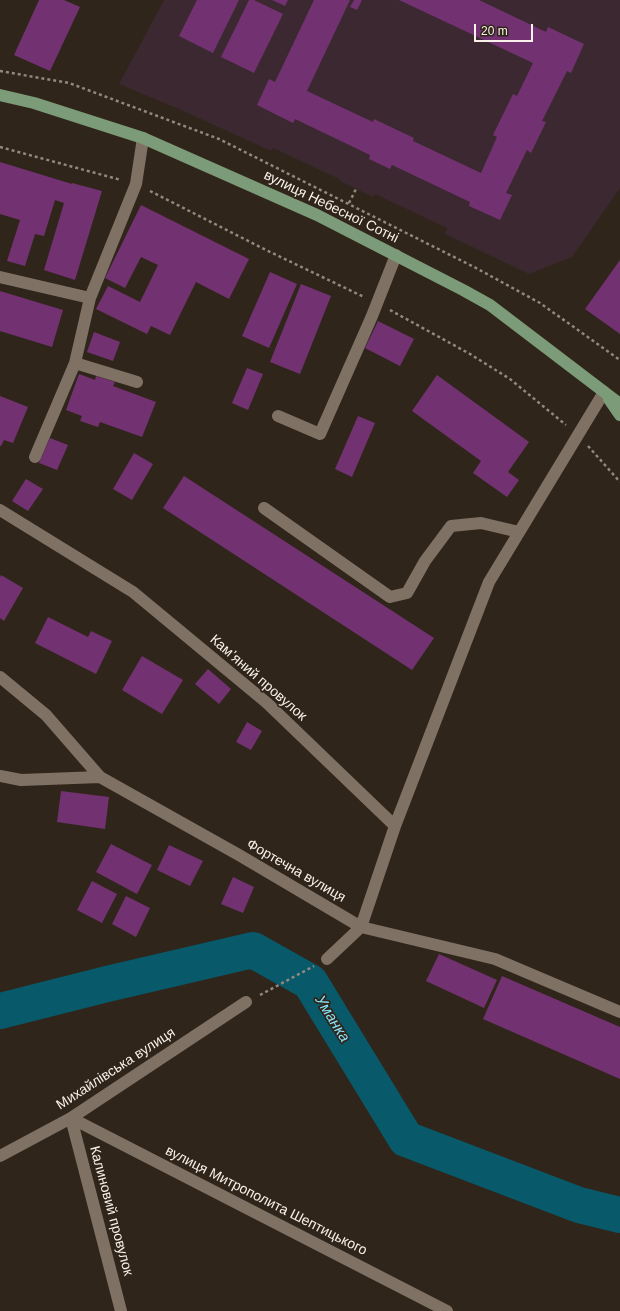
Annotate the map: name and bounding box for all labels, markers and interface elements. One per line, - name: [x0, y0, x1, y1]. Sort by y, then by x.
- scale bar: [476, 16, 535, 42]
- text: 20 m: [481, 24, 508, 38]
- street label: вулиця Небесної Сотні: [261, 167, 401, 247]
- street label: Камʼяний провулок: [206, 631, 310, 725]
- street label: Фортечна вулиця: [243, 836, 349, 906]
- water label: Уманка: [311, 992, 353, 1046]
- street label: Михайлівська вулиця: [53, 1024, 179, 1114]
- street label: вулиця Митрополита Шептицького: [162, 1143, 370, 1259]
- street label: Калиновий провулок: [86, 1144, 136, 1278]

